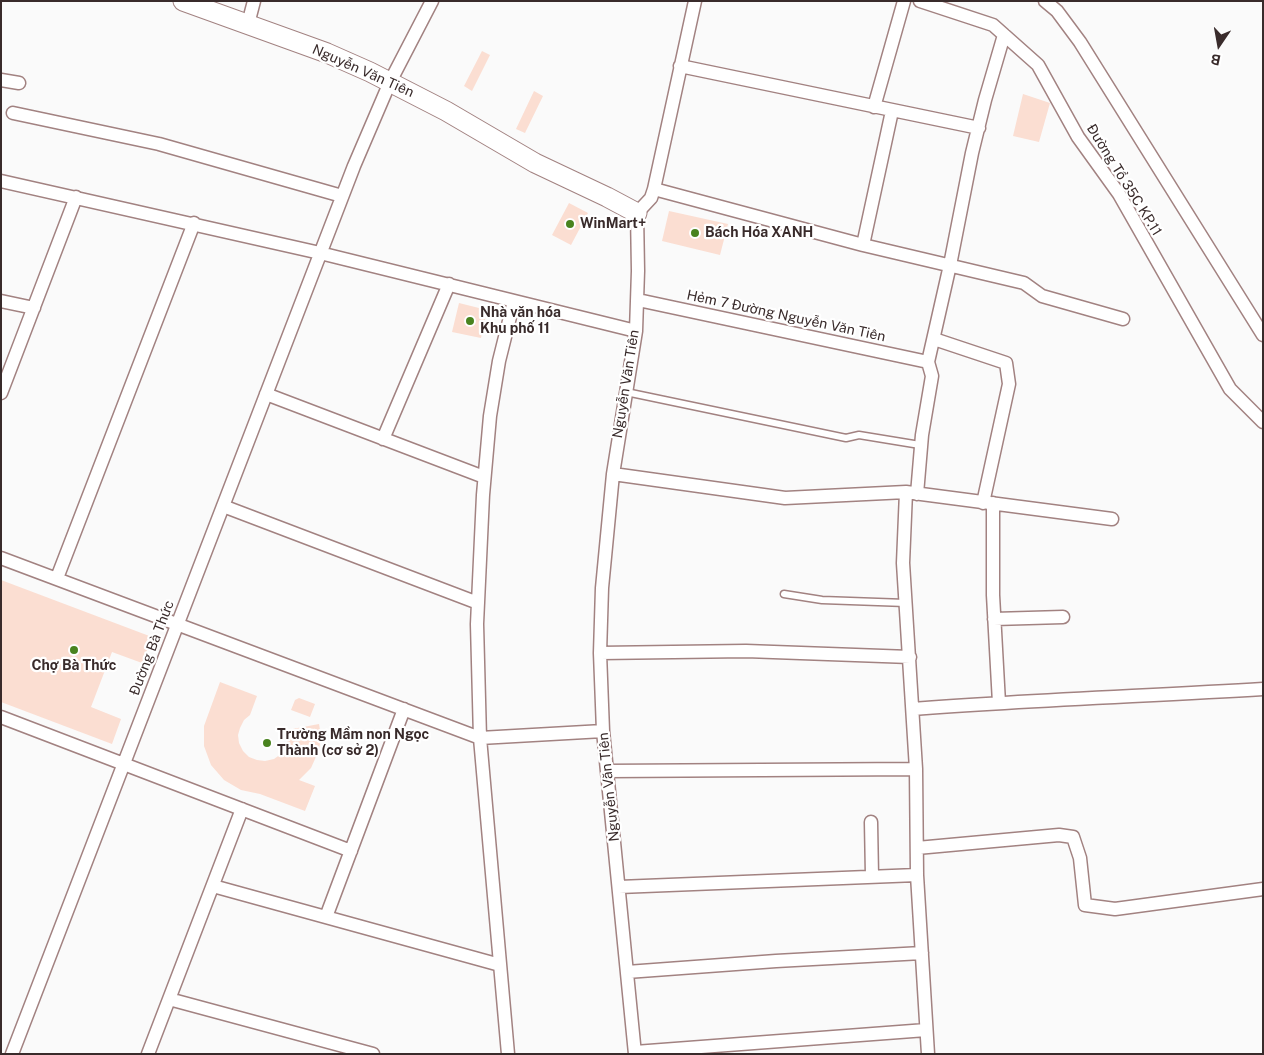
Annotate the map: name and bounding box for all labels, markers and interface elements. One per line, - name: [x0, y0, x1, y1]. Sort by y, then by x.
- north arrow: [1194, 20, 1244, 70]
- street label: Nguyễn Văn Tiên: [309, 41, 417, 101]
- text: B: [1210, 51, 1222, 68]
- street label: Đường Tổ 35C KP.11: [1083, 121, 1165, 239]
- place label: WinMart+: [580, 216, 646, 232]
- marker: WinMart+: [564, 218, 576, 230]
- place label: Bách Hóa XANH: [705, 225, 813, 241]
- marker: Bách Hóa XANH: [689, 227, 701, 239]
- street label: Hẻm 7 Đường Nguyễn Văn Tiên: [685, 287, 887, 345]
- place label: Nhà văn hóa Khu phố 11: [480, 305, 561, 338]
- marker: Nhà văn hóa Khu phố 11: [464, 315, 476, 327]
- street label: Nguyễn Văn Tiên: [609, 329, 643, 439]
- street label: Đường Bà Thức: [126, 598, 178, 698]
- marker: Chợ Bà Thức: [68, 644, 80, 656]
- place label: Chợ Bà Thức: [31, 658, 117, 674]
- place label: Trường Mầm non Ngọc Thành (cơ sở 2): [277, 727, 429, 760]
- street label: Nguyễn Văn Tiên: [595, 732, 623, 842]
- marker: Trường Mầm non Ngọc Thành (cơ sở 2): [261, 737, 273, 749]

